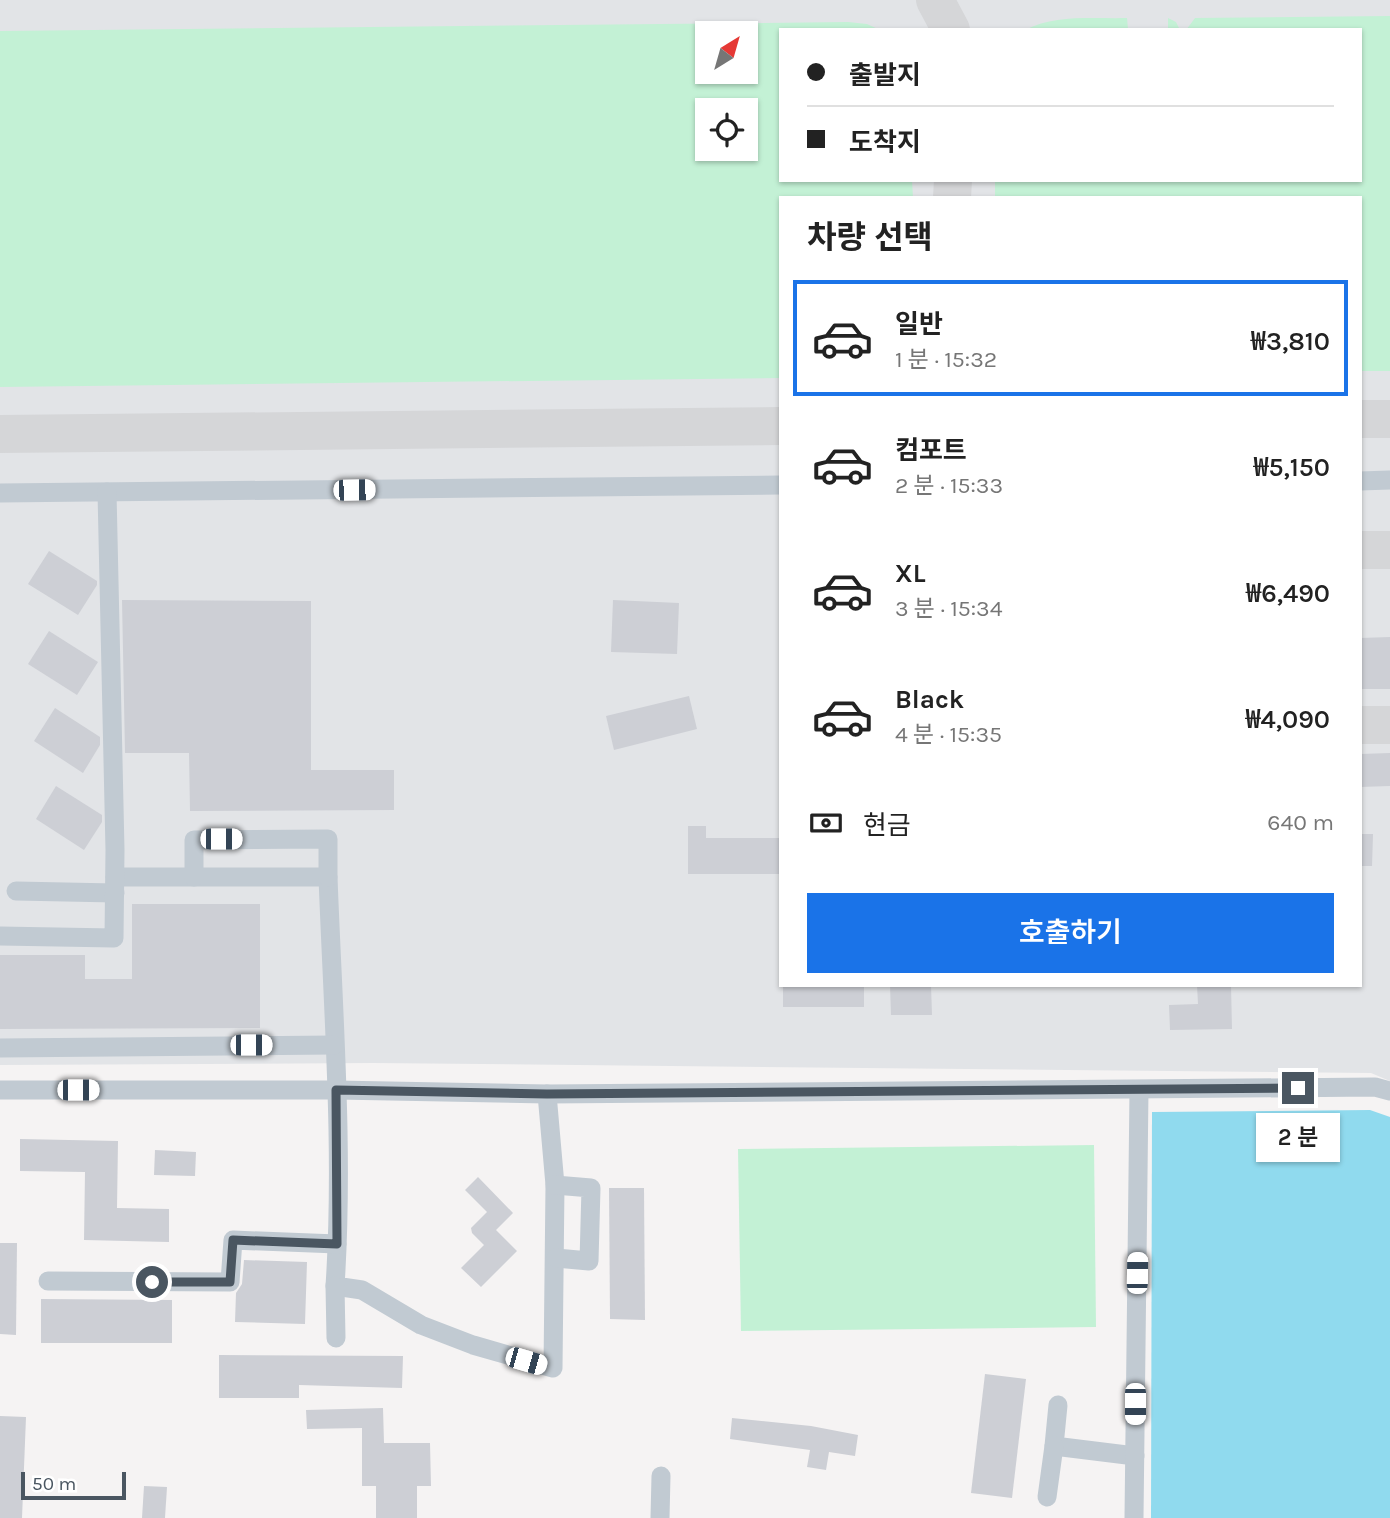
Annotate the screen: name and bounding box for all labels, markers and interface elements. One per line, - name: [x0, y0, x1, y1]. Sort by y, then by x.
- north arrow: [695, 21, 758, 84]
- map controls: [695, 21, 758, 161]
- text: 출발지: [849, 60, 921, 91]
- button: locate: [695, 98, 758, 161]
- text: 도착지: [849, 127, 921, 158]
- text: 차량 선택: [807, 219, 933, 256]
- icon: car: [811, 307, 874, 370]
- text: 일반: [895, 309, 943, 340]
- text: ₩3,810: [1251, 326, 1330, 357]
- text: 1 분 · 15:32: [895, 346, 997, 373]
- icon: car: [811, 433, 874, 496]
- text: 컴포트: [895, 435, 967, 466]
- text: ₩5,150: [1253, 452, 1330, 483]
- text: 2 분 · 15:33: [895, 472, 1003, 499]
- car: [333, 479, 376, 501]
- text: XL: [895, 558, 926, 589]
- icon: car: [811, 559, 874, 622]
- text: ₩6,490: [1246, 578, 1330, 609]
- text: 3 분 · 15:34: [895, 595, 1003, 622]
- text: Black: [895, 684, 964, 715]
- icon: car: [811, 685, 874, 748]
- text: ₩4,090: [1245, 704, 1330, 735]
- text: 4 분 · 15:35: [895, 721, 1002, 748]
- icon: cash: [807, 804, 845, 842]
- text: 640 m: [1267, 809, 1334, 836]
- text: 현금: [863, 810, 911, 841]
- car: [201, 829, 243, 850]
- button: 호출하기: [807, 893, 1334, 973]
- car: [231, 1035, 273, 1056]
- route end: [1282, 1072, 1314, 1104]
- car: [58, 1080, 100, 1101]
- callout: 2 분: [1256, 1112, 1340, 1162]
- text: 2 분: [1278, 1124, 1318, 1151]
- car: [1127, 1252, 1148, 1294]
- route start: [136, 1266, 168, 1298]
- car: [503, 1345, 550, 1377]
- car: [1125, 1383, 1146, 1425]
- scale bar: [21, 1469, 126, 1501]
- text: 50 m: [32, 1473, 76, 1495]

